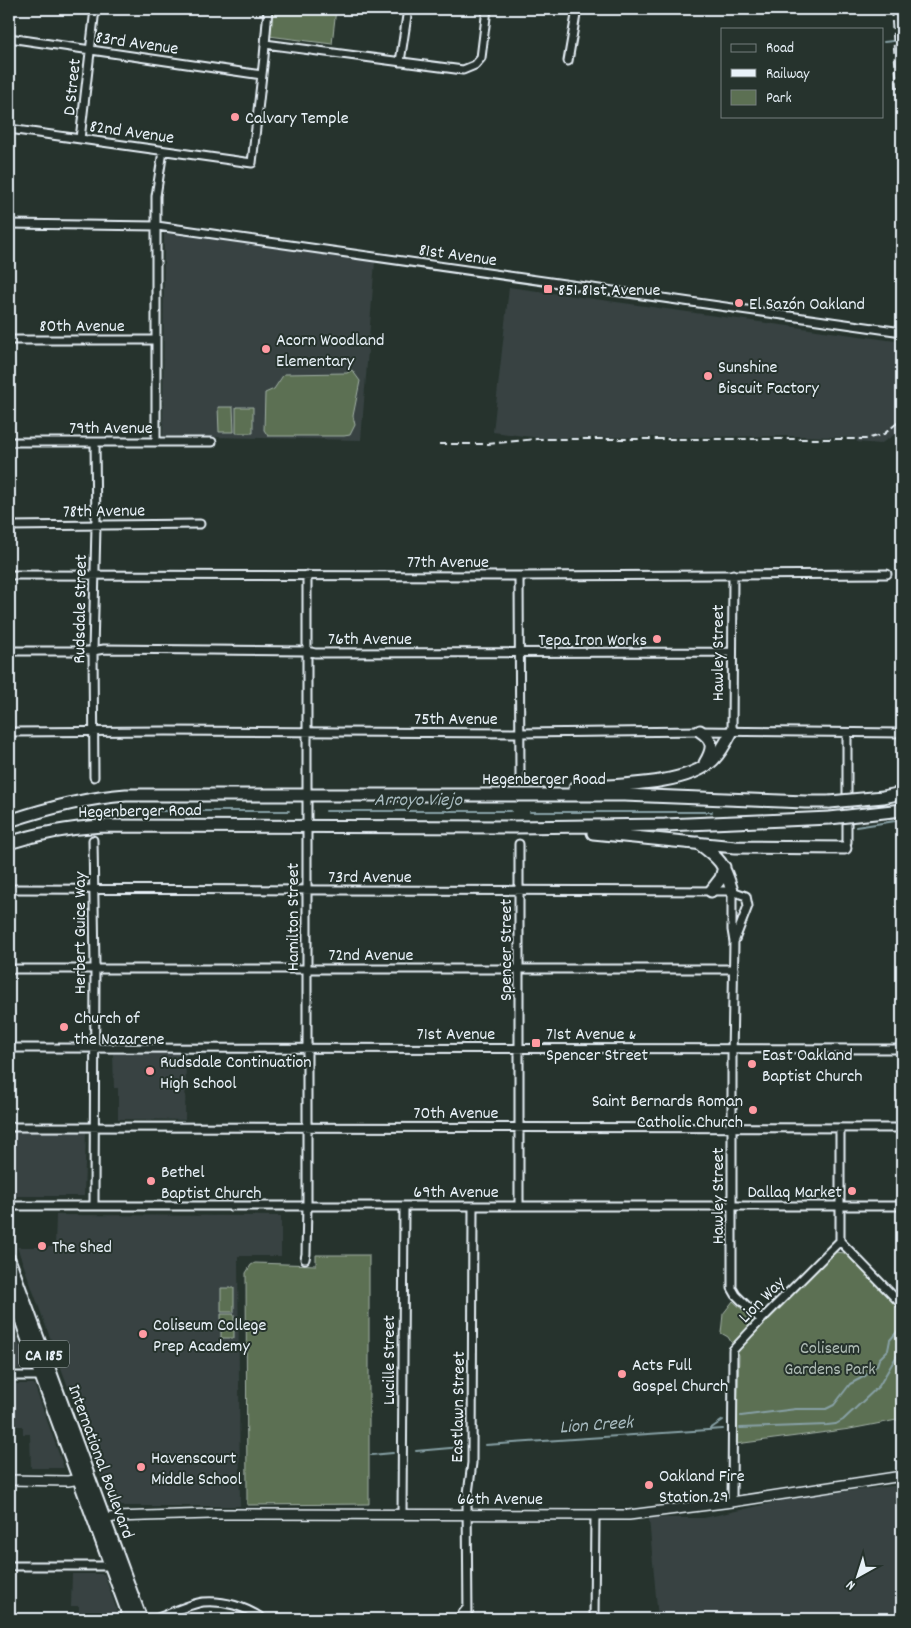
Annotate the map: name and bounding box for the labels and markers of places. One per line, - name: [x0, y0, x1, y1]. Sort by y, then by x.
- place label: Calvary Temple: [245, 107, 349, 132]
- marker: Calvary Temple: [229, 111, 241, 123]
- place label: 851 81st Avenue: [558, 279, 660, 304]
- marker: 851 81st Avenue: [542, 283, 554, 295]
- place label: El Sazón Oakland: [749, 293, 865, 318]
- marker: El Sazón Oakland: [733, 297, 745, 309]
- place label: Acorn Woodland Elementary: [276, 329, 384, 375]
- marker: Acorn Woodland Elementary: [260, 343, 272, 355]
- place label: Sunshine Biscuit Factory: [718, 356, 819, 402]
- marker: Sunshine Biscuit Factory: [702, 370, 714, 382]
- place label: Tepa Iron Works: [538, 629, 647, 654]
- marker: Tepa Iron Works: [651, 633, 663, 645]
- place label: Church of the Nazarene: [74, 1007, 164, 1053]
- marker: Church of the Nazarene: [58, 1021, 70, 1033]
- place label: 71st Avenue & Spencer Street: [546, 1023, 649, 1069]
- marker: 71st Avenue & Spencer Street: [530, 1037, 542, 1049]
- place label: East Oakland Baptist Church: [762, 1044, 863, 1090]
- place label: Rudsdale Continuation High School: [160, 1051, 312, 1097]
- marker: East Oakland Baptist Church: [746, 1058, 758, 1070]
- marker: Rudsdale Continuation High School: [144, 1065, 156, 1077]
- place label: Saint Bernards Roman Catholic Church: [592, 1090, 743, 1136]
- marker: Saint Bernards Roman Catholic Church: [747, 1104, 759, 1116]
- place label: Bethel Baptist Church: [161, 1161, 262, 1207]
- marker: Bethel Baptist Church: [145, 1175, 157, 1187]
- place label: Dallaq Market: [748, 1181, 842, 1206]
- marker: Dallaq Market: [846, 1185, 858, 1197]
- place label: The Shed: [52, 1236, 112, 1261]
- marker: The Shed: [36, 1240, 48, 1252]
- place label: Coliseum College Prep Academy: [153, 1314, 266, 1360]
- marker: Coliseum College Prep Academy: [137, 1328, 149, 1340]
- place label: Acts Full Gospel Church: [632, 1354, 728, 1400]
- marker: Acts Full Gospel Church: [616, 1368, 628, 1380]
- place label: Havenscourt Middle School: [151, 1447, 242, 1493]
- marker: Havenscourt Middle School: [135, 1461, 147, 1473]
- place label: Oakland Fire Station 29: [659, 1465, 745, 1511]
- marker: Oakland Fire Station 29: [643, 1479, 655, 1491]

